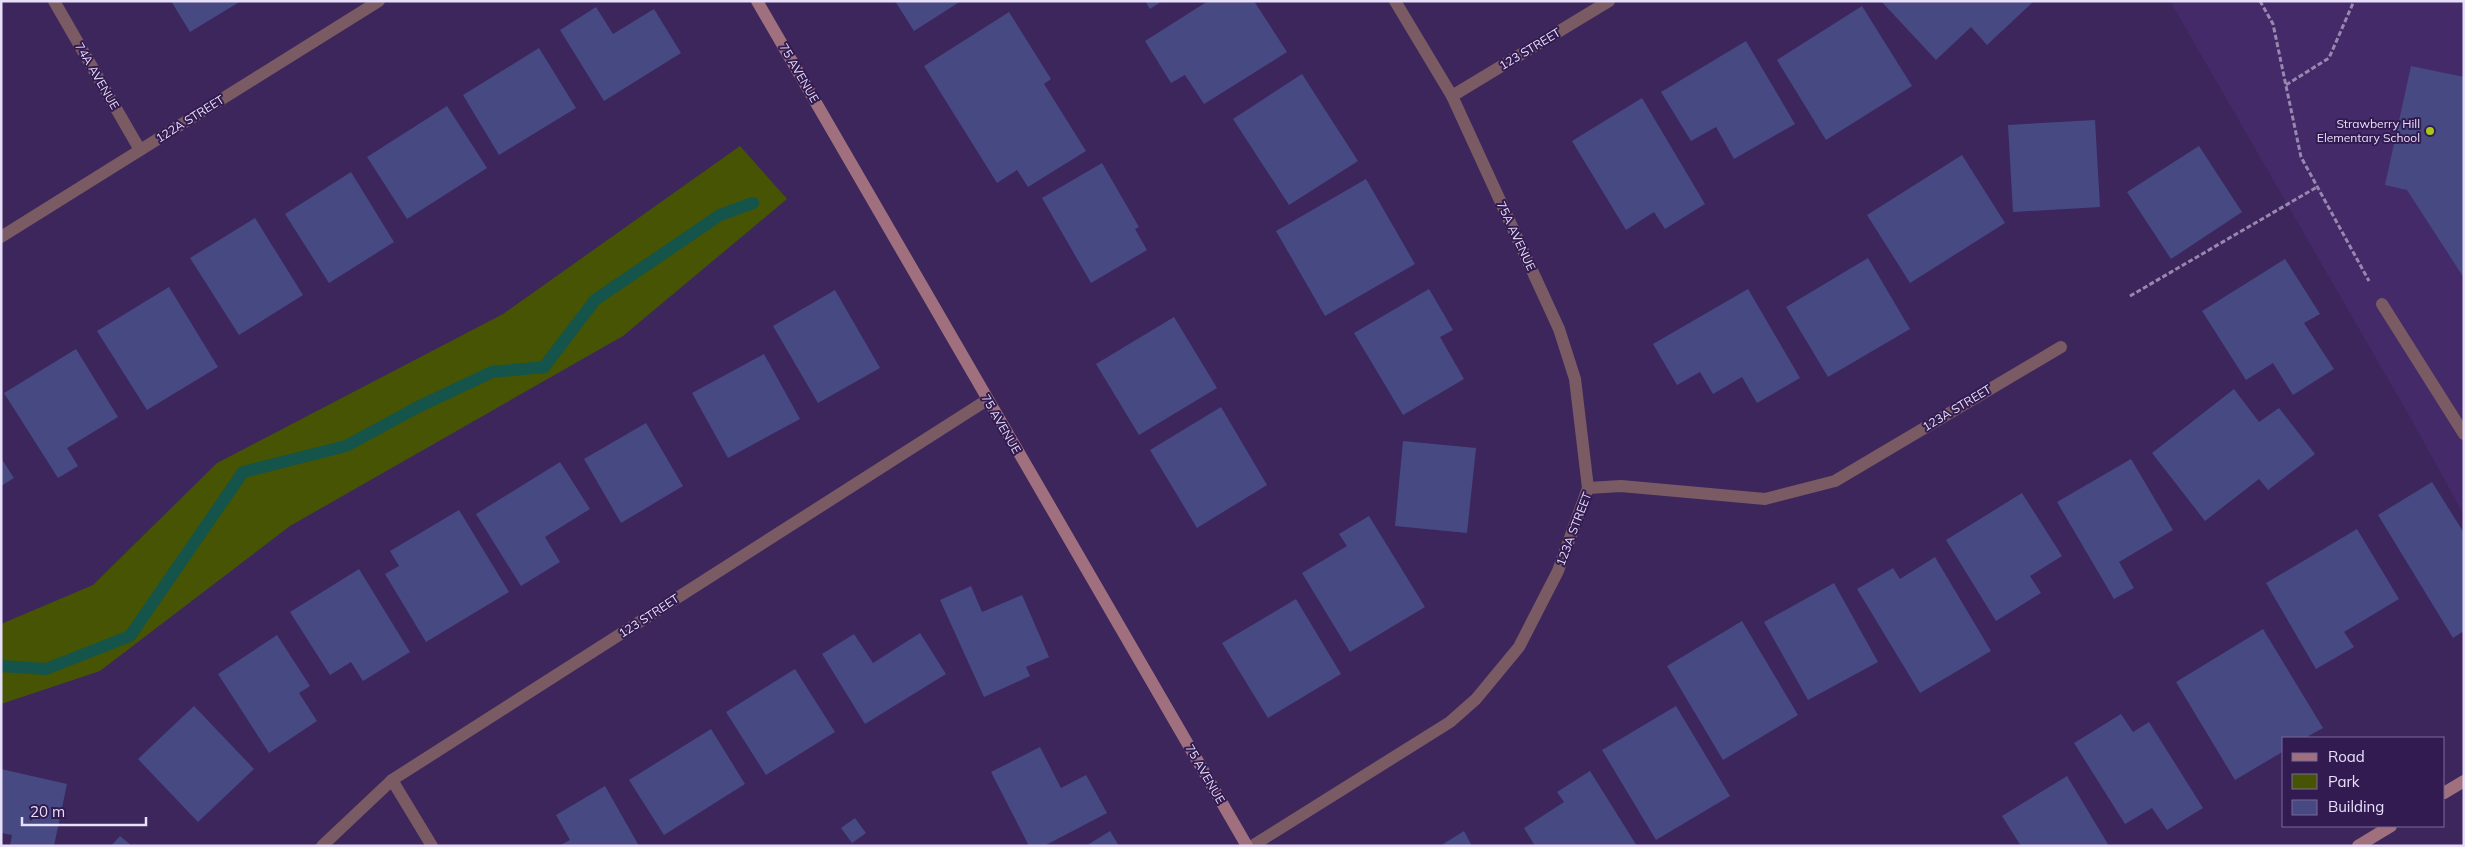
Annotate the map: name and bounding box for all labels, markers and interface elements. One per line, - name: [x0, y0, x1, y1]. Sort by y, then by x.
- street label: 123 STREET: [1496, 24, 1564, 73]
- street label: 74A AVENUE: [72, 40, 123, 112]
- street label: 75 AVENUE: [776, 40, 822, 105]
- street label: 122A STREET: [153, 91, 227, 145]
- place label: Strawberry Hill Elementary School: [2317, 116, 2420, 145]
- marker: Strawberry Hill Elementary School: [2424, 125, 2436, 137]
- street label: 75A AVENUE: [1494, 199, 1539, 273]
- street label: 123A STREET: [1920, 381, 1995, 434]
- street label: 75 AVENUE: [978, 391, 1024, 456]
- street label: 123A STREET: [1553, 489, 1595, 568]
- street label: 123 STREET: [616, 590, 682, 641]
- legend: [2282, 737, 2445, 827]
- street label: 75 AVENUE: [1182, 741, 1228, 806]
- text: Road: [2328, 747, 2365, 766]
- text: Park: [2328, 772, 2360, 791]
- scale bar: [22, 794, 146, 826]
- text: Building: [2328, 797, 2384, 816]
- text: 20 m: [30, 802, 65, 821]

